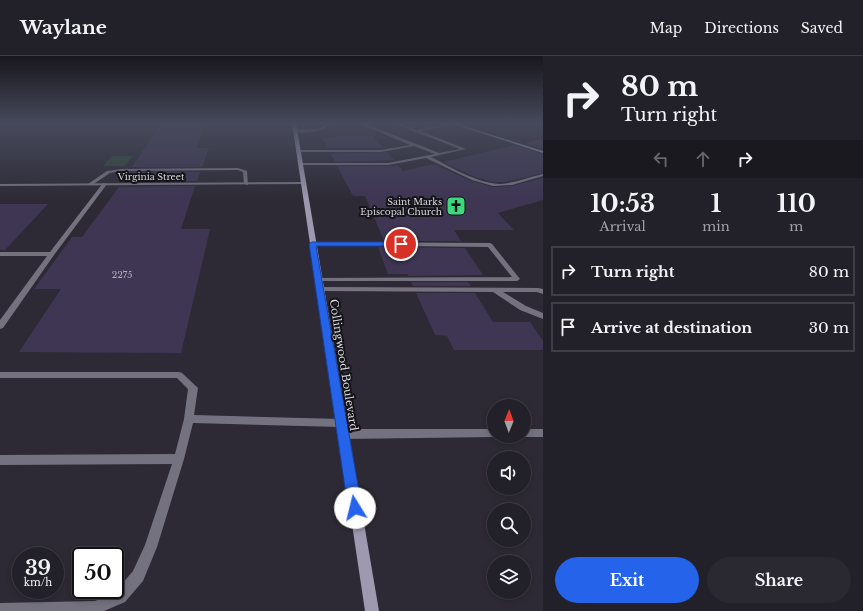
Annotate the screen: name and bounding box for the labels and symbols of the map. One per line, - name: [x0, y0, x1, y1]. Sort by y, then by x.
- street label: Virginia Street: [117, 171, 185, 182]
- church icon: Saint Marks Episcopal Church: [445, 195, 467, 217]
- place label: Saint Marks Episcopal Church: [360, 196, 442, 217]
- pin: [384, 227, 418, 261]
- house number: 2275: [112, 269, 132, 280]
- street label: Collingwood Boulevard: [327, 298, 361, 432]
- north arrow: [487, 399, 531, 443]
- position arrow: [334, 487, 376, 529]
- speed limit sign: 50: [72, 547, 124, 599]

